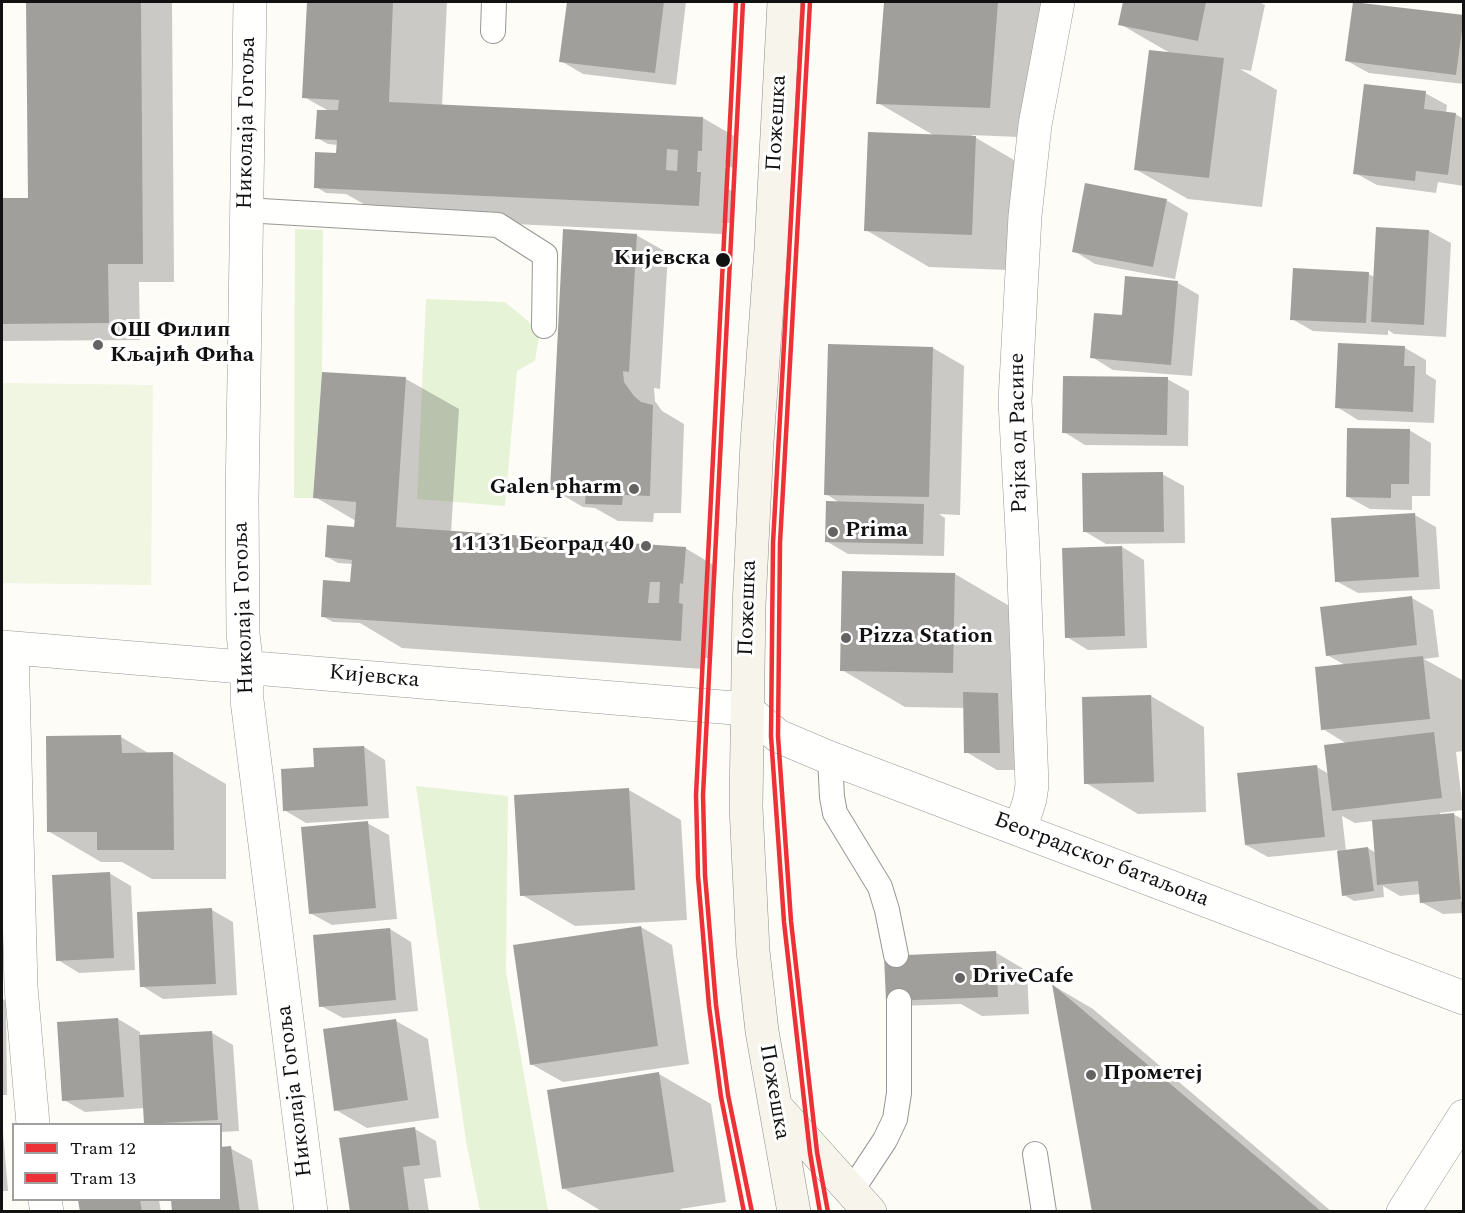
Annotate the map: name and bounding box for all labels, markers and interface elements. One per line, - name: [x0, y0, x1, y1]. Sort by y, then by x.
- street label: Николаја Гогоља: [233, 36, 263, 210]
- street label: Пожешка: [762, 74, 794, 172]
- place label: Кијевска: [613, 247, 710, 273]
- marker: Кијевска: [714, 251, 732, 269]
- place label: ОШ Филип Кљајић Фића: [110, 319, 254, 370]
- marker: ОШ Филип Кљајић Фића: [91, 338, 105, 352]
- street label: Рајка од Расине: [1005, 353, 1035, 513]
- place label: Galen pharm: [490, 476, 622, 502]
- marker: Galen pharm: [627, 482, 641, 496]
- place label: Prima: [845, 519, 908, 545]
- street label: Николаја Гогоља: [229, 521, 261, 695]
- marker: Prima: [826, 525, 840, 539]
- place label: 11131 Београд 40: [451, 533, 634, 559]
- marker: 11131 Београд 40: [639, 539, 653, 553]
- street label: Пожешка: [734, 559, 764, 657]
- place label: Pizza Station: [858, 625, 993, 651]
- marker: Pizza Station: [839, 631, 853, 645]
- street label: Кијевска: [328, 661, 420, 695]
- street label: Београдског батаљона: [990, 808, 1212, 914]
- place label: DriveCafe: [972, 965, 1074, 991]
- marker: DriveCafe: [953, 971, 967, 985]
- street label: Николаја Гогоља: [272, 1004, 320, 1178]
- street label: Пожешка: [752, 1042, 794, 1142]
- place label: Прометеј: [1103, 1062, 1203, 1088]
- marker: Прометеј: [1084, 1068, 1098, 1082]
- legend: [12, 1123, 222, 1201]
- text: Tram 12: [70, 1135, 136, 1162]
- text: Tram 13: [70, 1165, 136, 1192]

